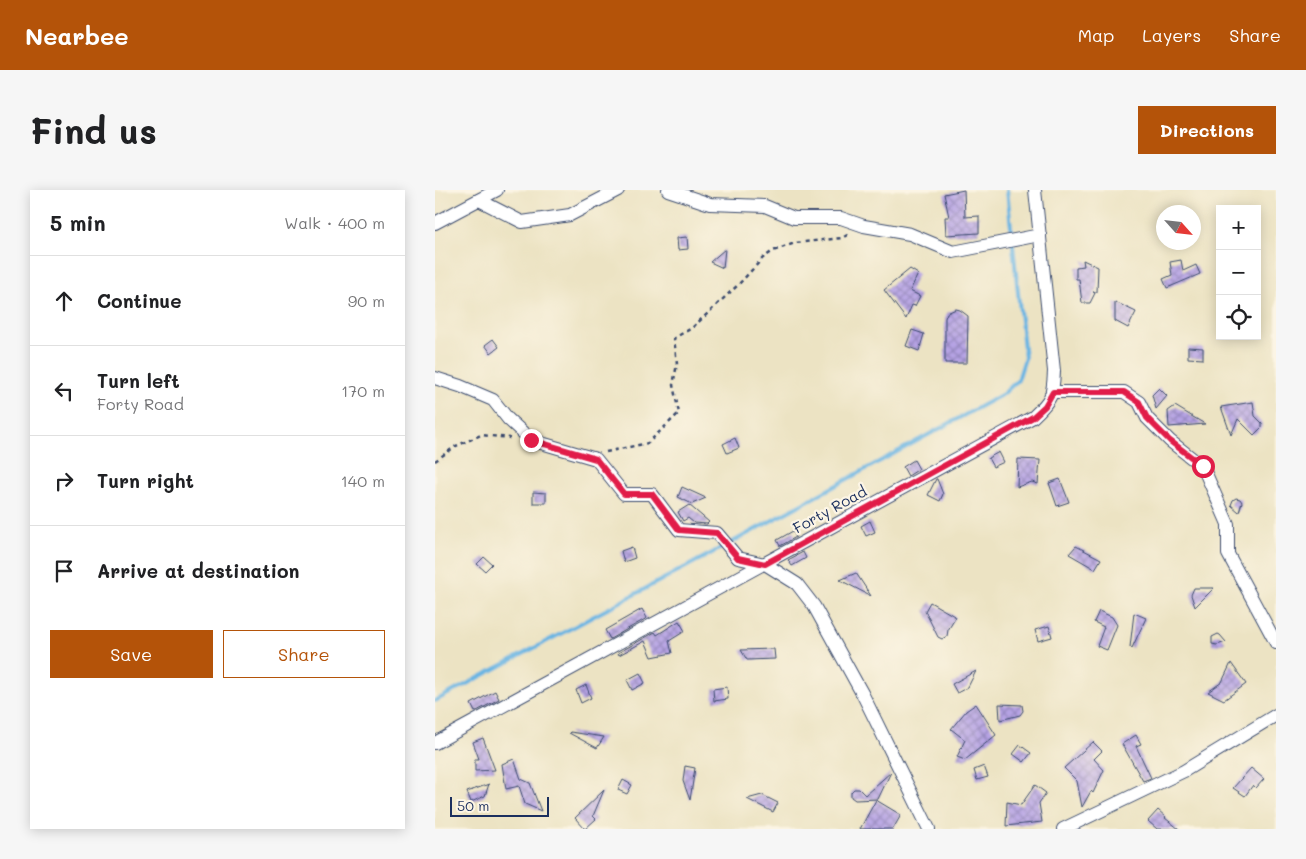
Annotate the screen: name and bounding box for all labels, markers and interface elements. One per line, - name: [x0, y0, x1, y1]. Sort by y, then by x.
- text: Nearbee: [25, 20, 129, 51]
- text: Map: [1078, 23, 1114, 47]
- text: Layers: [1142, 23, 1201, 47]
- text: Share: [1229, 23, 1281, 47]
- button: Directions: [1138, 106, 1276, 154]
- text: Find us: [30, 107, 157, 153]
- north arrow: [1156, 205, 1201, 250]
- map controls: [1216, 205, 1261, 340]
- button: +: [1216, 205, 1261, 250]
- text: 5 min: [50, 209, 106, 236]
- text: Walk · 400 m: [284, 212, 385, 233]
- button: −: [1216, 250, 1261, 295]
- icon: ahead: [50, 287, 78, 315]
- text: Continue: [97, 288, 182, 313]
- text: 90 m: [348, 290, 385, 311]
- button: locate: [1216, 295, 1261, 340]
- text: Turn left: [97, 368, 180, 393]
- icon: left: [50, 377, 78, 405]
- text: 170 m: [341, 380, 385, 401]
- text: Forty Road: [97, 393, 184, 414]
- route end: [520, 429, 543, 452]
- route start: [1192, 455, 1215, 478]
- icon: right: [50, 467, 78, 495]
- text: Turn right: [97, 468, 194, 493]
- text: 140 m: [341, 470, 385, 491]
- street label: Forty Road: [789, 481, 870, 538]
- icon: arrive: [50, 557, 78, 585]
- text: Arrive at destination: [97, 558, 300, 583]
- button: Save: [50, 630, 213, 678]
- button: Share: [223, 630, 385, 678]
- scale bar: [450, 794, 549, 817]
- text: 50 m: [457, 796, 489, 815]

